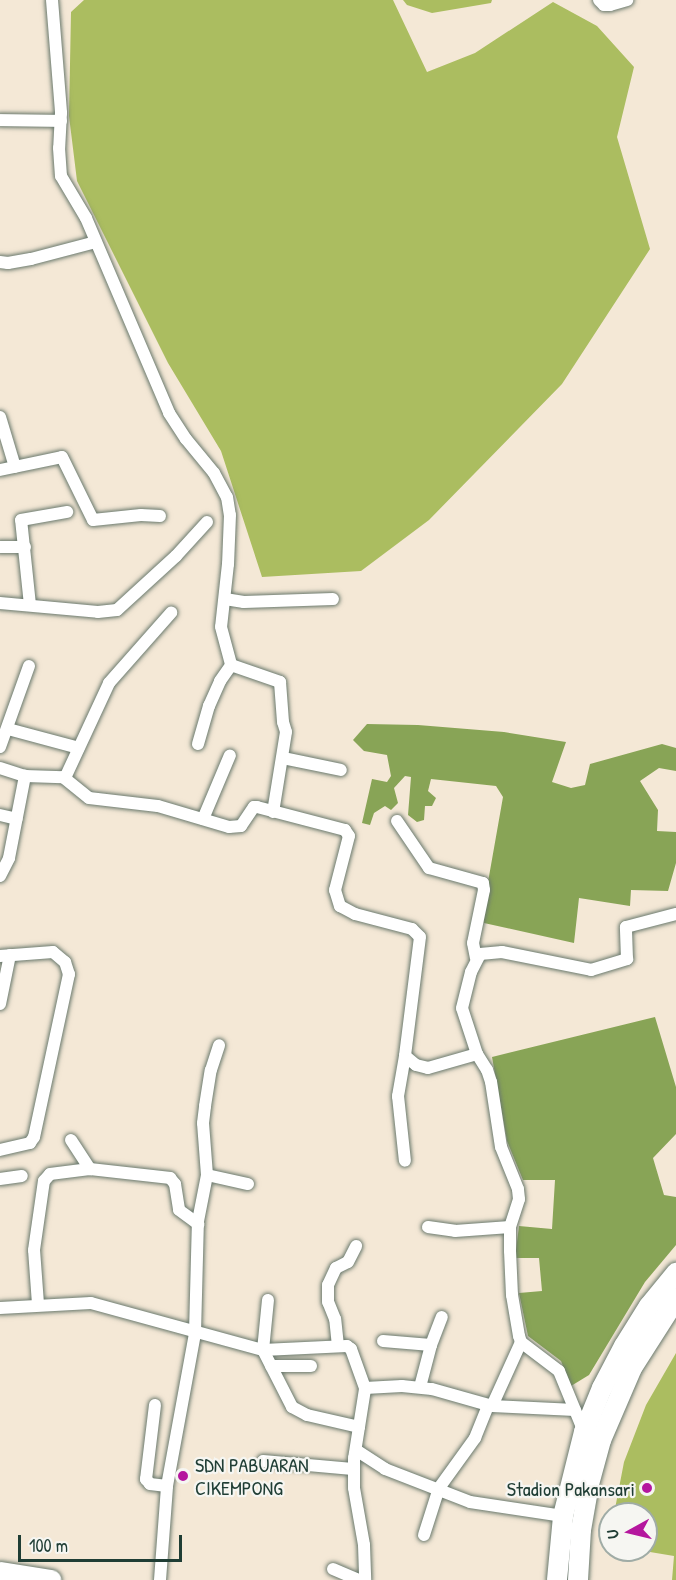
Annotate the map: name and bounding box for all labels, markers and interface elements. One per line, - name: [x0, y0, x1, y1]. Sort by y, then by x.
- place label: SDN PABUARAN CIKEMPONG: [195, 1452, 309, 1499]
- marker: SDN PABUARAN CIKEMPONG: [176, 1469, 190, 1483]
- place label: Stadion Pakansari: [507, 1476, 635, 1500]
- marker: Stadion Pakansari: [640, 1481, 654, 1495]
- north arrow: [598, 1502, 658, 1562]
- scale bar: [21, 1523, 184, 1561]
- text: U: [601, 1528, 624, 1540]
- text: 100 m: [29, 1533, 68, 1558]

